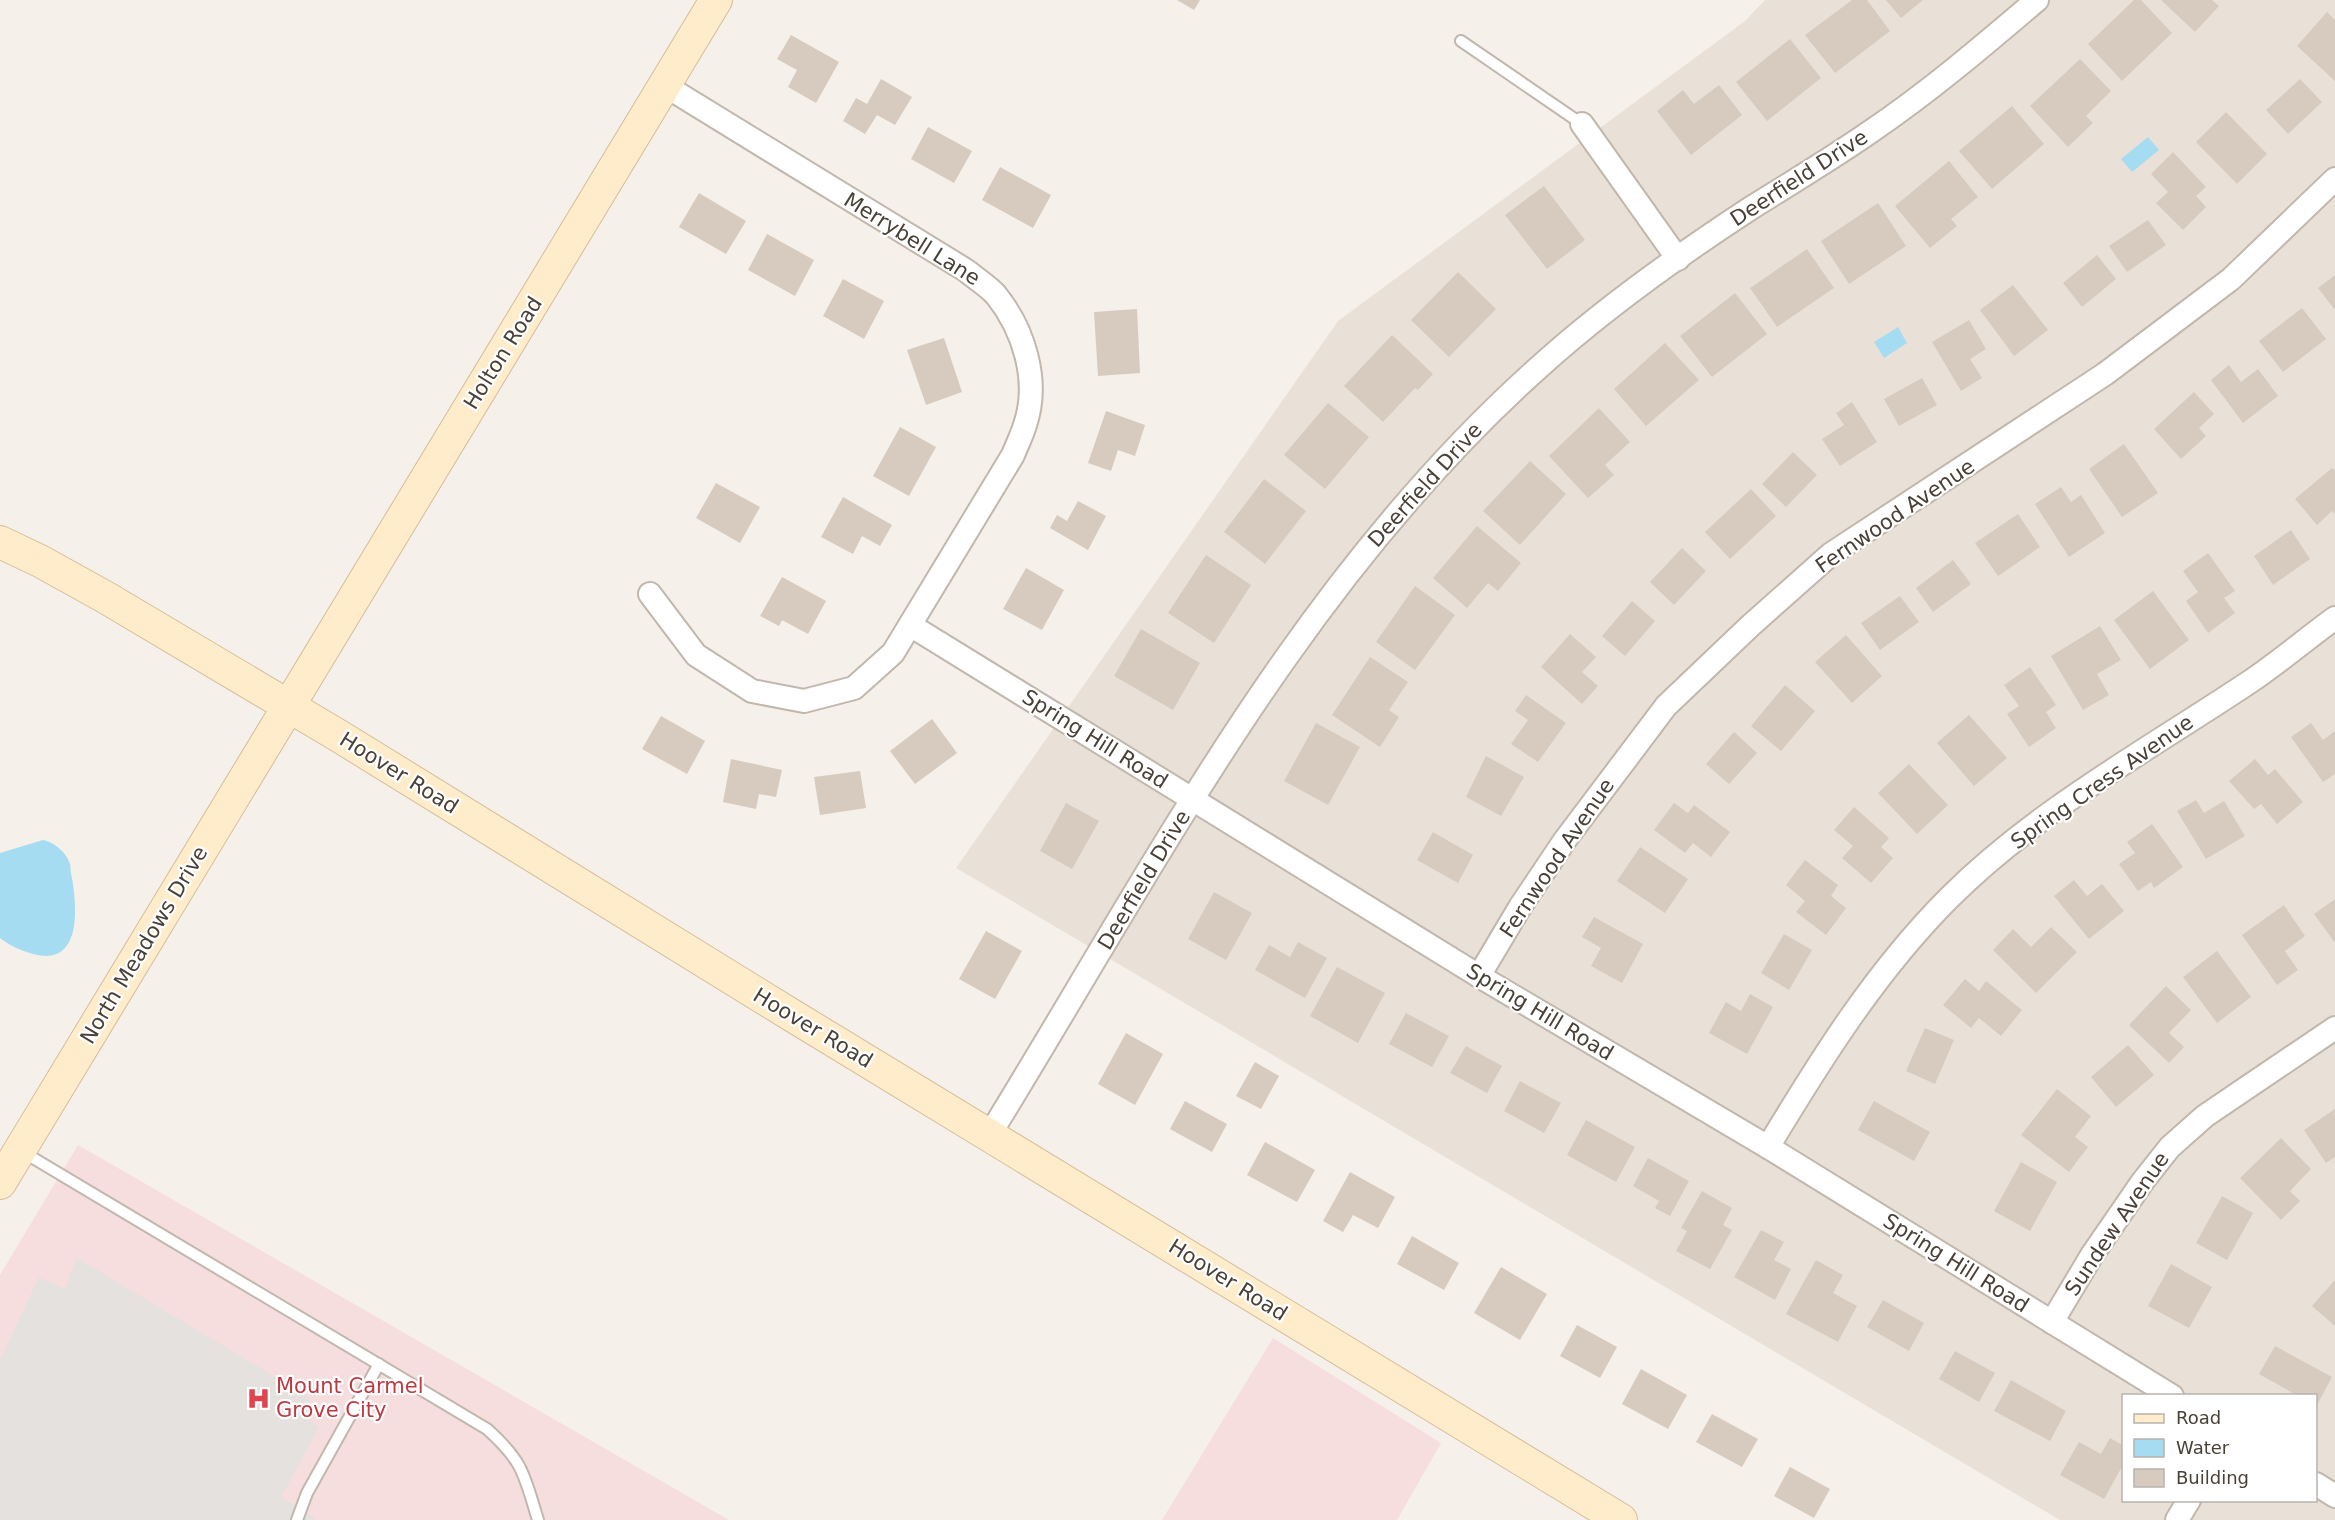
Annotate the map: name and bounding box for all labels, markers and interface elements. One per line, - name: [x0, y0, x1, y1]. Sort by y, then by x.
- street label: Deerfield Drive: [1726, 125, 1872, 231]
- street label: Merrybell Lane: [840, 188, 984, 290]
- street label: Holton Road: [459, 292, 547, 414]
- street label: Deerfield Drive: [1363, 418, 1487, 552]
- street label: Fernwood Avenue: [1811, 454, 1979, 578]
- street label: Spring Hill Road: [1018, 685, 1172, 793]
- street label: Spring Cress Avenue: [2006, 710, 2198, 854]
- street label: Hoover Road: [335, 727, 463, 819]
- street label: Fernwood Avenue: [1495, 774, 1619, 942]
- street label: Deerfield Drive: [1093, 806, 1195, 954]
- street label: North Meadows Drive: [75, 842, 213, 1048]
- street label: Spring Hill Road: [1462, 959, 1618, 1065]
- street label: Hoover Road: [749, 983, 877, 1073]
- street label: Sundew Avenue: [2060, 1148, 2174, 1300]
- street label: Spring Hill Road: [1879, 1209, 2033, 1317]
- street label: Hoover Road: [1164, 1234, 1292, 1326]
- place label: Mount Carmel Grove City: [276, 1374, 424, 1422]
- hospital icon: Mount Carmel Grove City: [245, 1385, 271, 1411]
- legend: [2122, 1394, 2317, 1502]
- text: Road: [2176, 1407, 2221, 1428]
- text: Water: [2176, 1437, 2230, 1458]
- text: Building: [2176, 1467, 2249, 1488]

